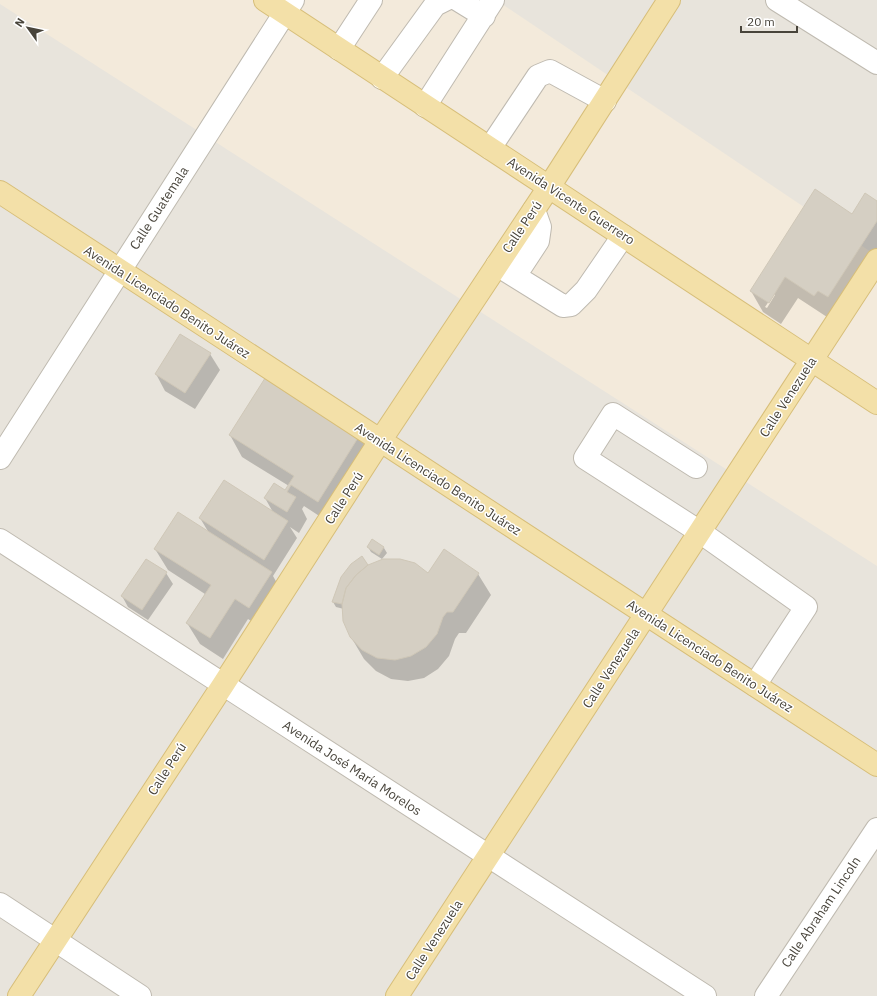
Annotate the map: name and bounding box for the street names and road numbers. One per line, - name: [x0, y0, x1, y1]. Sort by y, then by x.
- street label: Avenida Vicente Guerrero: [504, 153, 638, 249]
- street label: Calle Guatemala: [126, 163, 192, 253]
- street label: Calle Perú: [498, 198, 546, 256]
- street label: Avenida Licenciado Benito Juárez: [81, 242, 253, 362]
- street label: Calle Venezuela: [756, 354, 820, 440]
- street label: Avenida Licenciado Benito Juárez: [352, 419, 524, 539]
- street label: Calle Perú: [321, 469, 367, 527]
- street label: Avenida Licenciado Benito Juárez: [624, 596, 796, 716]
- street label: Calle Venezuela: [579, 625, 643, 711]
- street label: Avenida José María Morelos: [279, 717, 425, 819]
- street label: Calle Perú: [144, 740, 190, 798]
- street label: Calle Abraham Lincoln: [778, 853, 864, 971]
- street label: Calle Venezuela: [402, 897, 466, 983]

